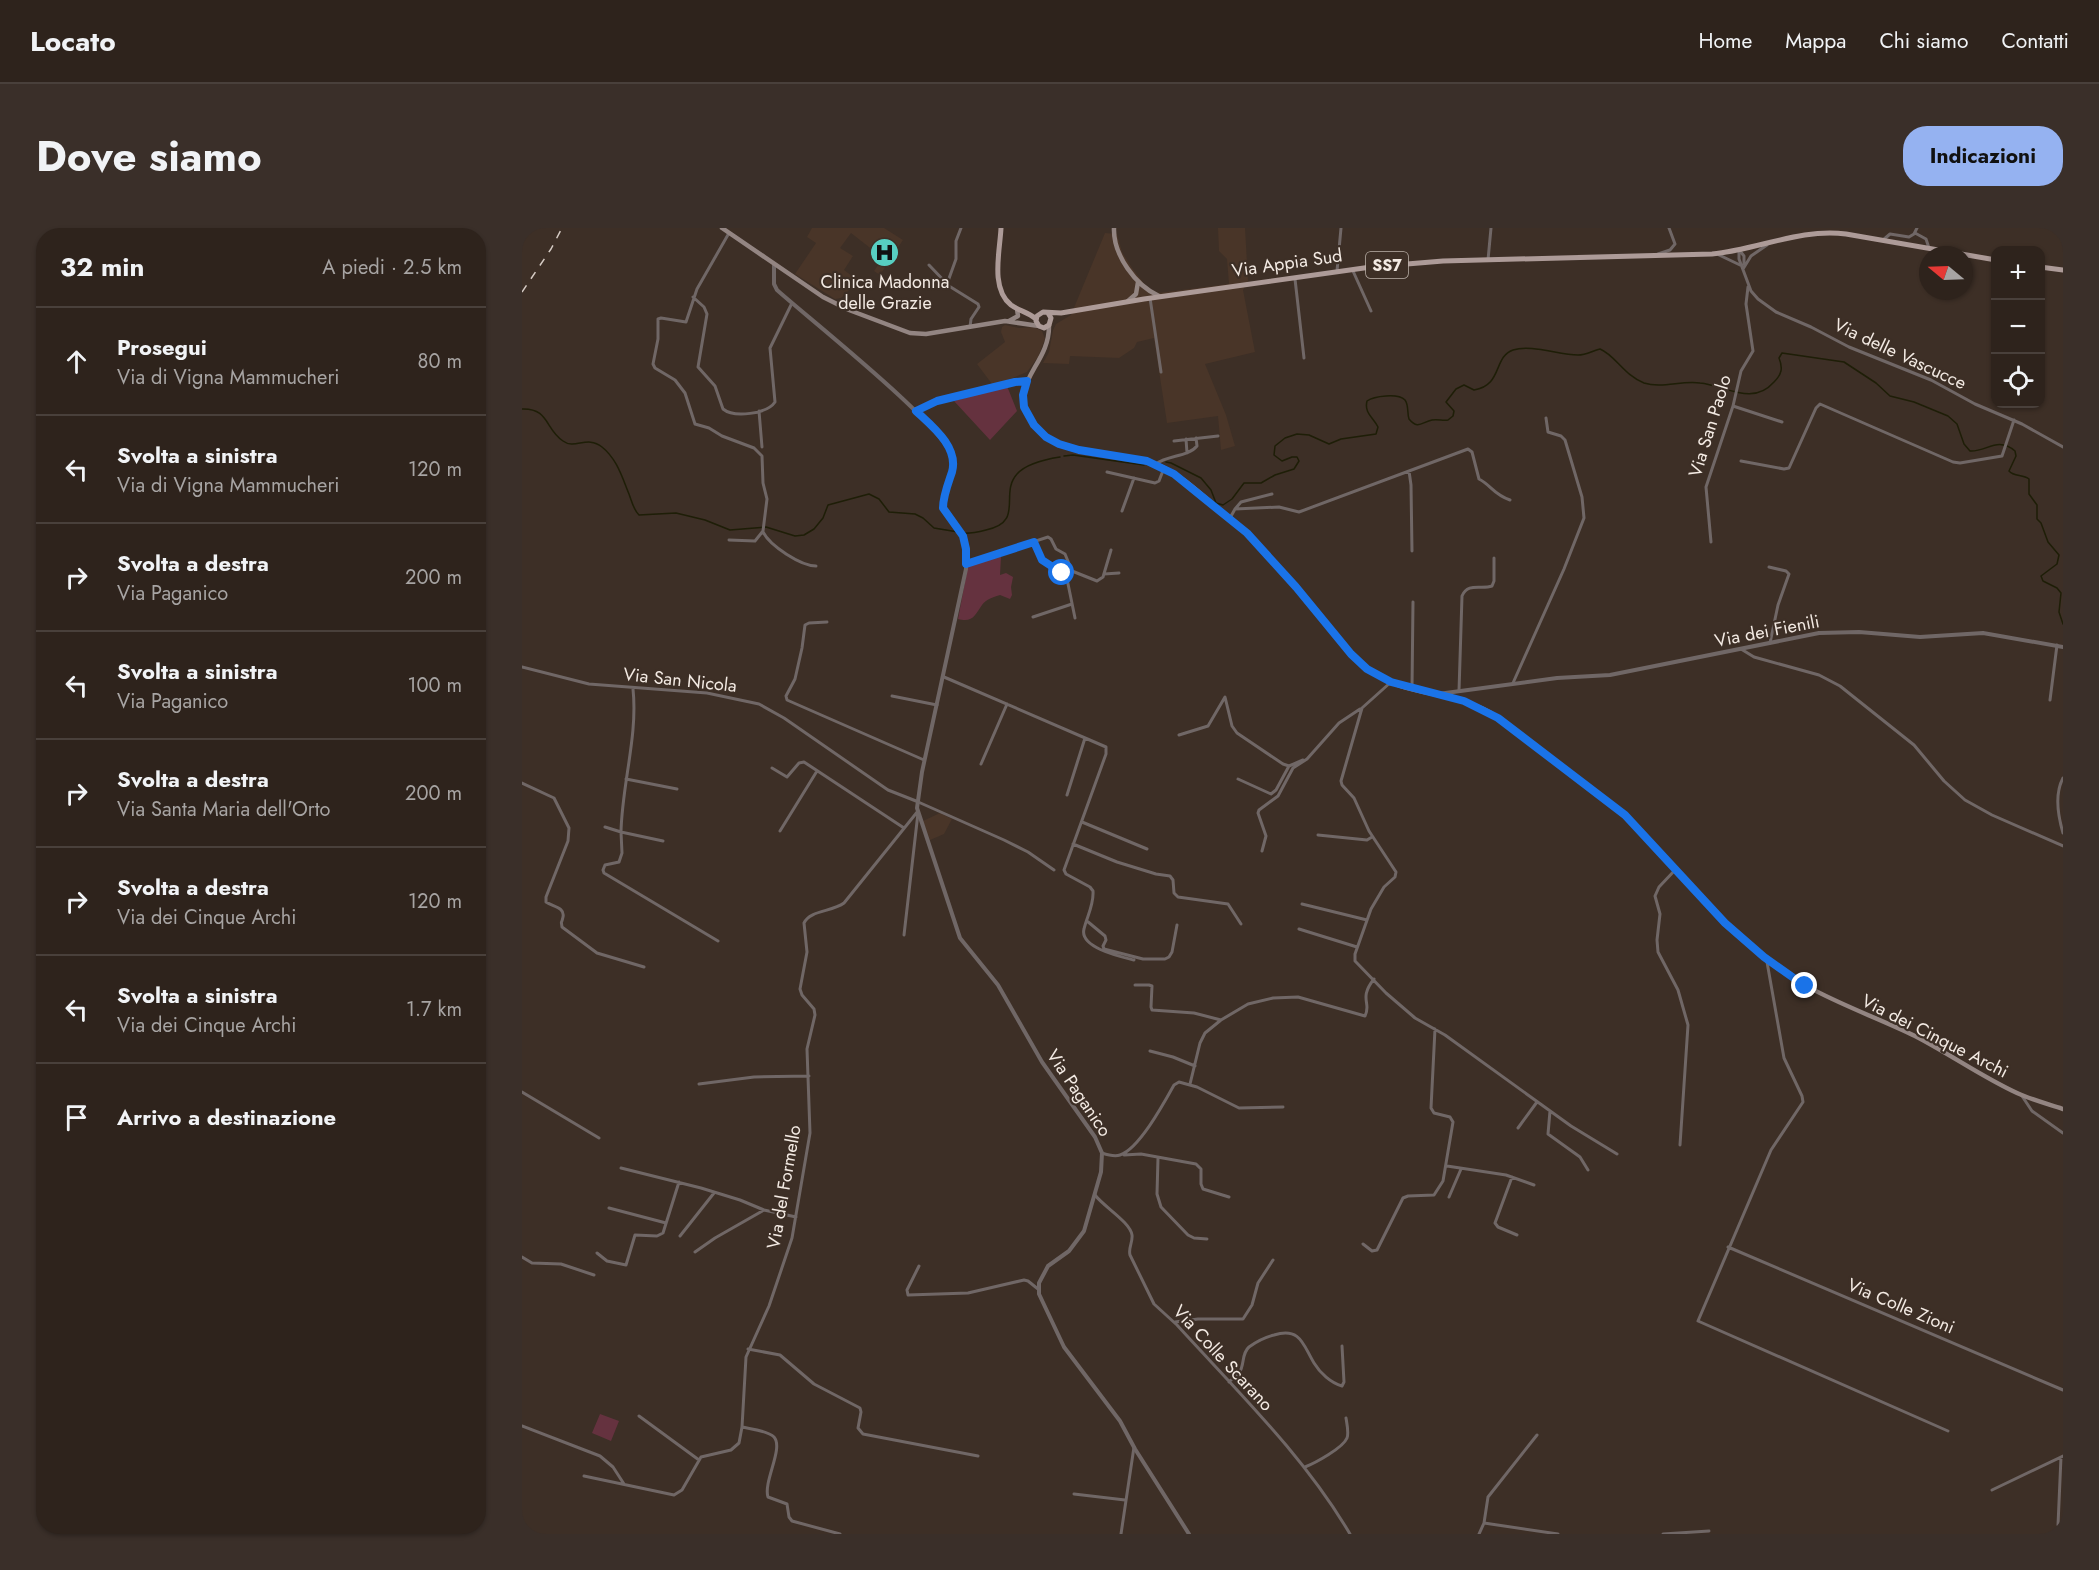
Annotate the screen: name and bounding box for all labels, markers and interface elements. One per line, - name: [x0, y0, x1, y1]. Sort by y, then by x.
- text: Locato: [30, 21, 116, 62]
- text: Home: [1699, 26, 1752, 56]
- text: Mappa: [1785, 26, 1846, 56]
- text: Chi siamo: [1879, 26, 1968, 56]
- text: Contatti: [2001, 26, 2069, 56]
- text: Dove siamo: [36, 126, 262, 187]
- button: Indicazioni: [1903, 126, 2063, 186]
- hospital icon: Clinica Madonna delle Grazie: [869, 237, 901, 269]
- street label: Via Appia Sud: [1230, 242, 1344, 284]
- north arrow: [1919, 246, 1973, 300]
- map controls: [1991, 246, 2045, 408]
- button: +: [1991, 246, 2045, 300]
- text: 32 min: [60, 248, 144, 286]
- road number: SS7: [1366, 252, 1408, 278]
- text: A piedi · 2.5 km: [322, 253, 462, 282]
- place label: Clinica Madonna delle Grazie: [821, 269, 949, 316]
- button: −: [1991, 300, 2045, 354]
- street label: Via delle Vascucce: [1829, 312, 1971, 396]
- text: Prosegui: [117, 331, 207, 363]
- icon: ahead: [60, 345, 93, 378]
- text: 80 m: [417, 347, 462, 376]
- button: locate: [1991, 354, 2045, 408]
- text: Via di Vigna Mammucheri: [117, 363, 339, 392]
- street label: Via San Paolo: [1682, 371, 1738, 480]
- text: Svolta a sinistra: [117, 439, 278, 471]
- icon: left: [60, 453, 93, 486]
- text: 120 m: [408, 455, 462, 484]
- text: Via di Vigna Mammucheri: [117, 471, 339, 500]
- text: Svolta a destra: [117, 547, 269, 579]
- route start: [1048, 559, 1074, 585]
- icon: right: [60, 561, 93, 594]
- text: 200 m: [405, 563, 462, 592]
- text: Via Paganico: [117, 579, 228, 608]
- street label: Via dei Fienili: [1712, 608, 1822, 654]
- text: Svolta a sinistra: [117, 655, 278, 687]
- street label: Via San Nicola: [622, 661, 738, 699]
- icon: left: [60, 669, 93, 702]
- text: 100 m: [407, 671, 462, 700]
- text: Via Paganico: [117, 687, 228, 716]
- text: Svolta a destra: [117, 763, 269, 795]
- icon: right: [60, 777, 93, 810]
- text: 200 m: [405, 779, 462, 808]
- text: Via Santa Maria dell'Orto: [117, 795, 330, 824]
- text: Svolta a destra: [117, 871, 269, 903]
- icon: right: [60, 885, 93, 918]
- text: 120 m: [408, 887, 462, 916]
- text: Via dei Cinque Archi: [117, 903, 297, 932]
- route end: [1791, 972, 1817, 998]
- text: Svolta a sinistra: [117, 979, 278, 1011]
- street label: Via dei Cinque Archi: [1857, 988, 2013, 1084]
- icon: left: [60, 993, 93, 1026]
- text: 1.7 km: [406, 995, 462, 1024]
- text: Via dei Cinque Archi: [117, 1011, 297, 1040]
- street label: Via Paganico: [1040, 1044, 1118, 1142]
- icon: arrive: [60, 1101, 93, 1134]
- text: Arrivo a destinazione: [117, 1101, 336, 1133]
- street label: Via del Formello: [760, 1123, 808, 1251]
- street label: Via Colle Zioni: [1843, 1272, 1959, 1340]
- street label: Via Colle Scarano: [1167, 1299, 1279, 1417]

